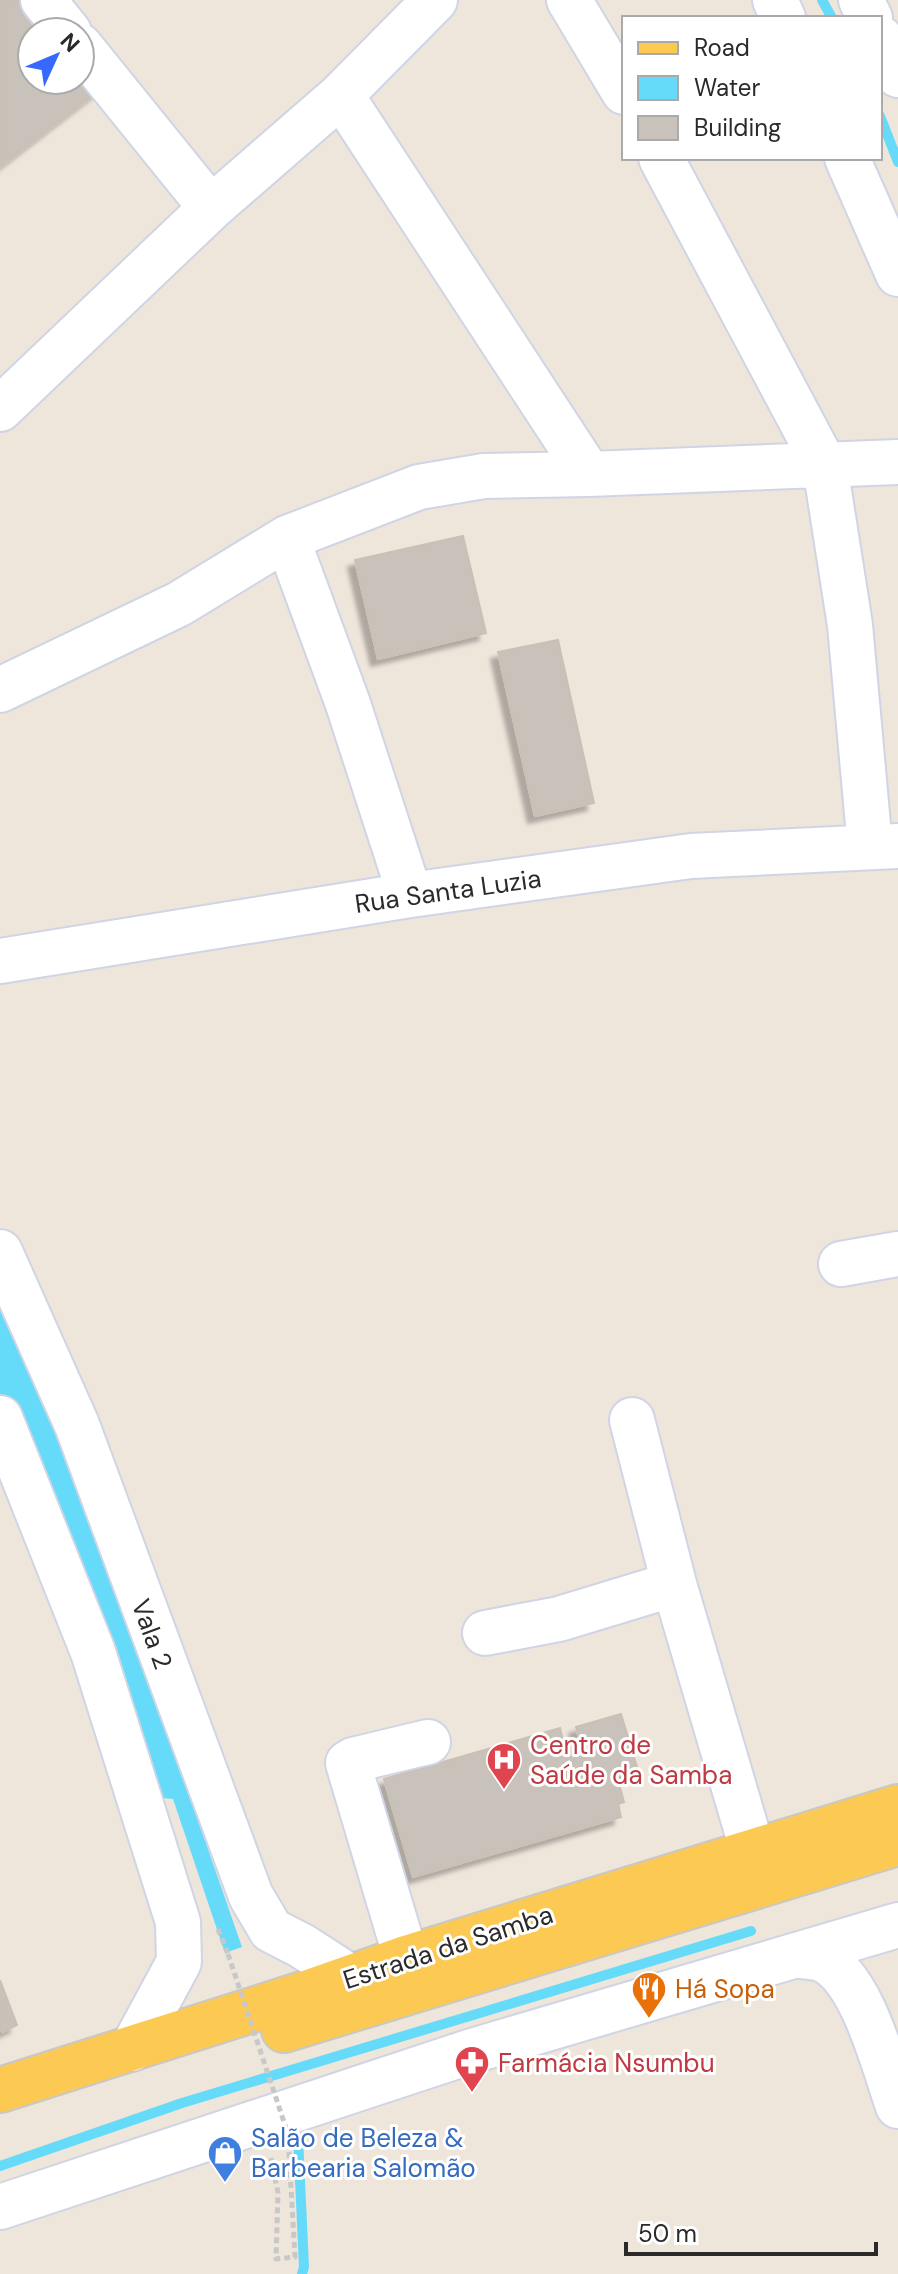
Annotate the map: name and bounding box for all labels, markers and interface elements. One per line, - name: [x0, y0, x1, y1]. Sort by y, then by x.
- north arrow: [16, 16, 96, 96]
- legend: [622, 16, 882, 160]
- text: N: [54, 27, 86, 58]
- text: Road: [694, 32, 750, 63]
- text: Water: [694, 72, 760, 103]
- text: Building: [694, 112, 781, 143]
- street label: Rua Santa Luzia: [353, 861, 543, 921]
- street label: Vala 2: [124, 1594, 180, 1674]
- place label: Centro de Saúde da Samba: [530, 1728, 732, 1792]
- hospital icon: Centro de Saúde da Samba: [485, 1741, 523, 1791]
- street label: Estrada da Samba: [339, 1897, 557, 1997]
- restaurant icon: Há Sopa: [630, 1970, 668, 2020]
- place label: Há Sopa: [675, 1972, 775, 2006]
- pharmacy icon: Farmácia Nsumbu: [453, 2044, 491, 2094]
- place label: Farmácia Nsumbu: [498, 2046, 715, 2080]
- place label: Salão de Beleza & Barbearia Salomão: [251, 2121, 476, 2185]
- shop icon: Salão de Beleza & Barbearia Salomão: [206, 2134, 244, 2184]
- scale bar: [626, 2206, 876, 2256]
- text: 50 m: [638, 2218, 697, 2249]

